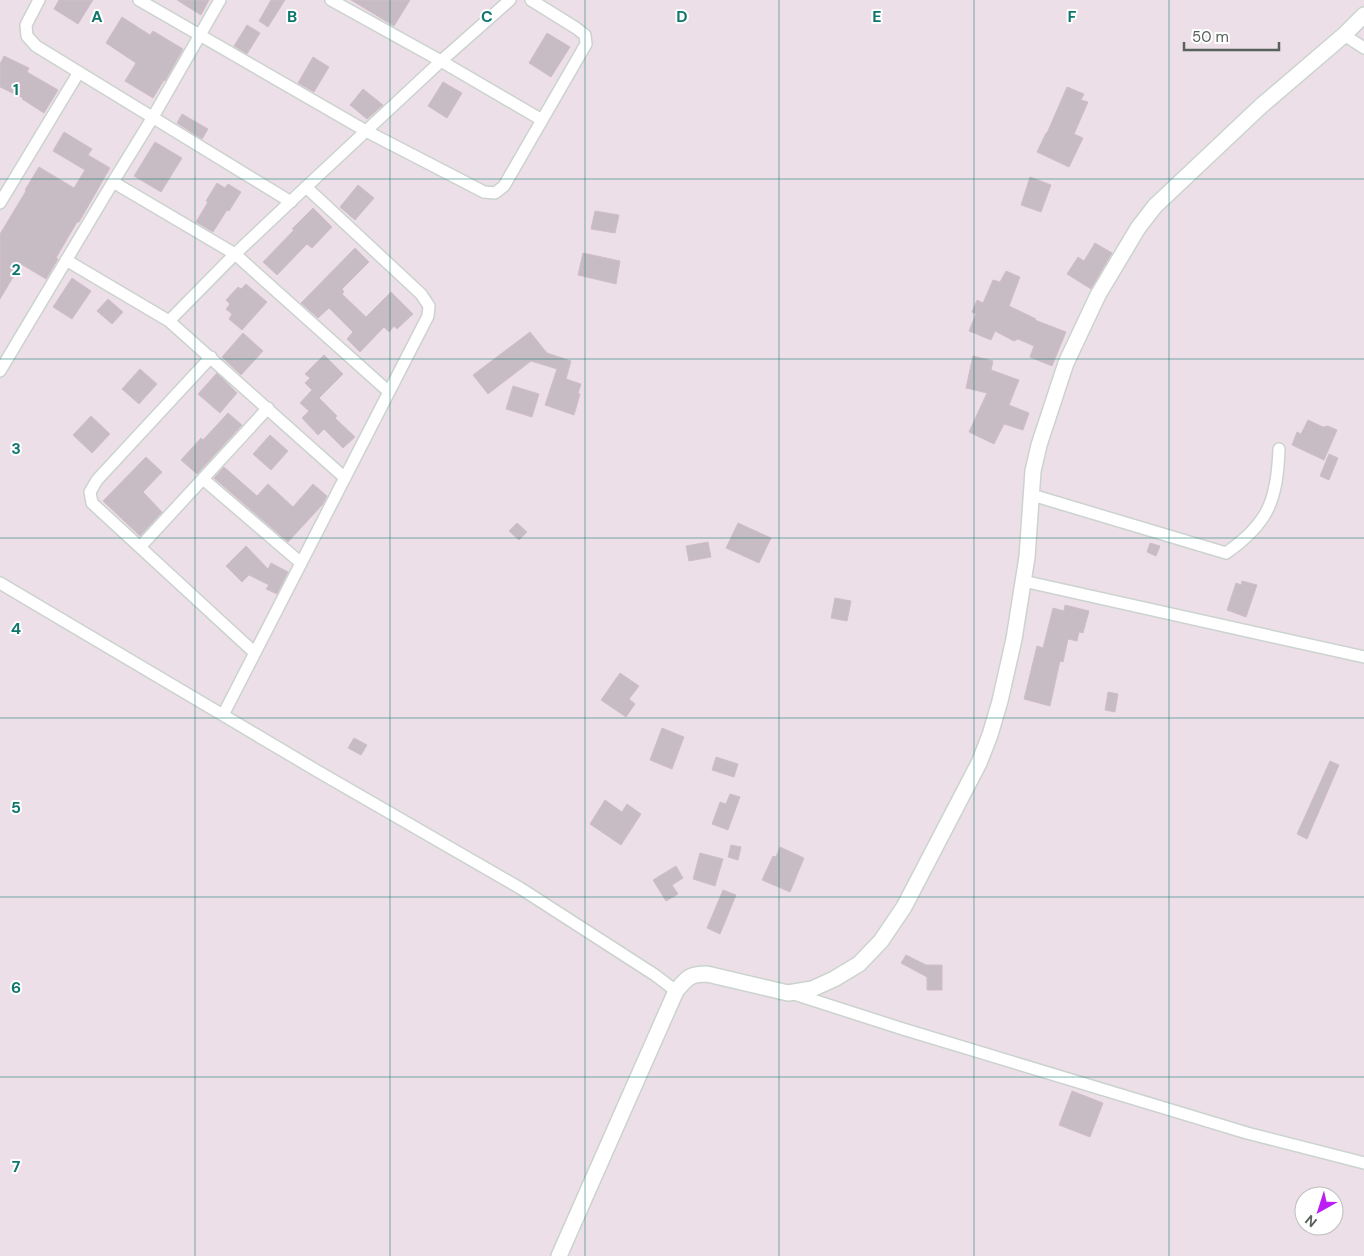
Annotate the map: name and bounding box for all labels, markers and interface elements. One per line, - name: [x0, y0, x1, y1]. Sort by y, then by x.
- text: A: [91, 6, 103, 27]
- text: B: [287, 6, 297, 27]
- text: C: [481, 6, 493, 27]
- text: D: [676, 6, 688, 27]
- text: E: [872, 6, 882, 27]
- text: F: [1068, 6, 1077, 27]
- scale bar: [1184, 20, 1279, 52]
- text: 50 m: [1192, 27, 1229, 47]
- text: 1: [13, 79, 19, 100]
- text: 2: [11, 259, 21, 280]
- text: 3: [11, 438, 21, 459]
- text: 4: [11, 618, 21, 639]
- text: 5: [11, 797, 21, 818]
- text: 6: [11, 977, 21, 998]
- text: 7: [12, 1156, 21, 1177]
- north arrow: [1294, 1186, 1344, 1236]
- text: N: [1301, 1211, 1320, 1231]

